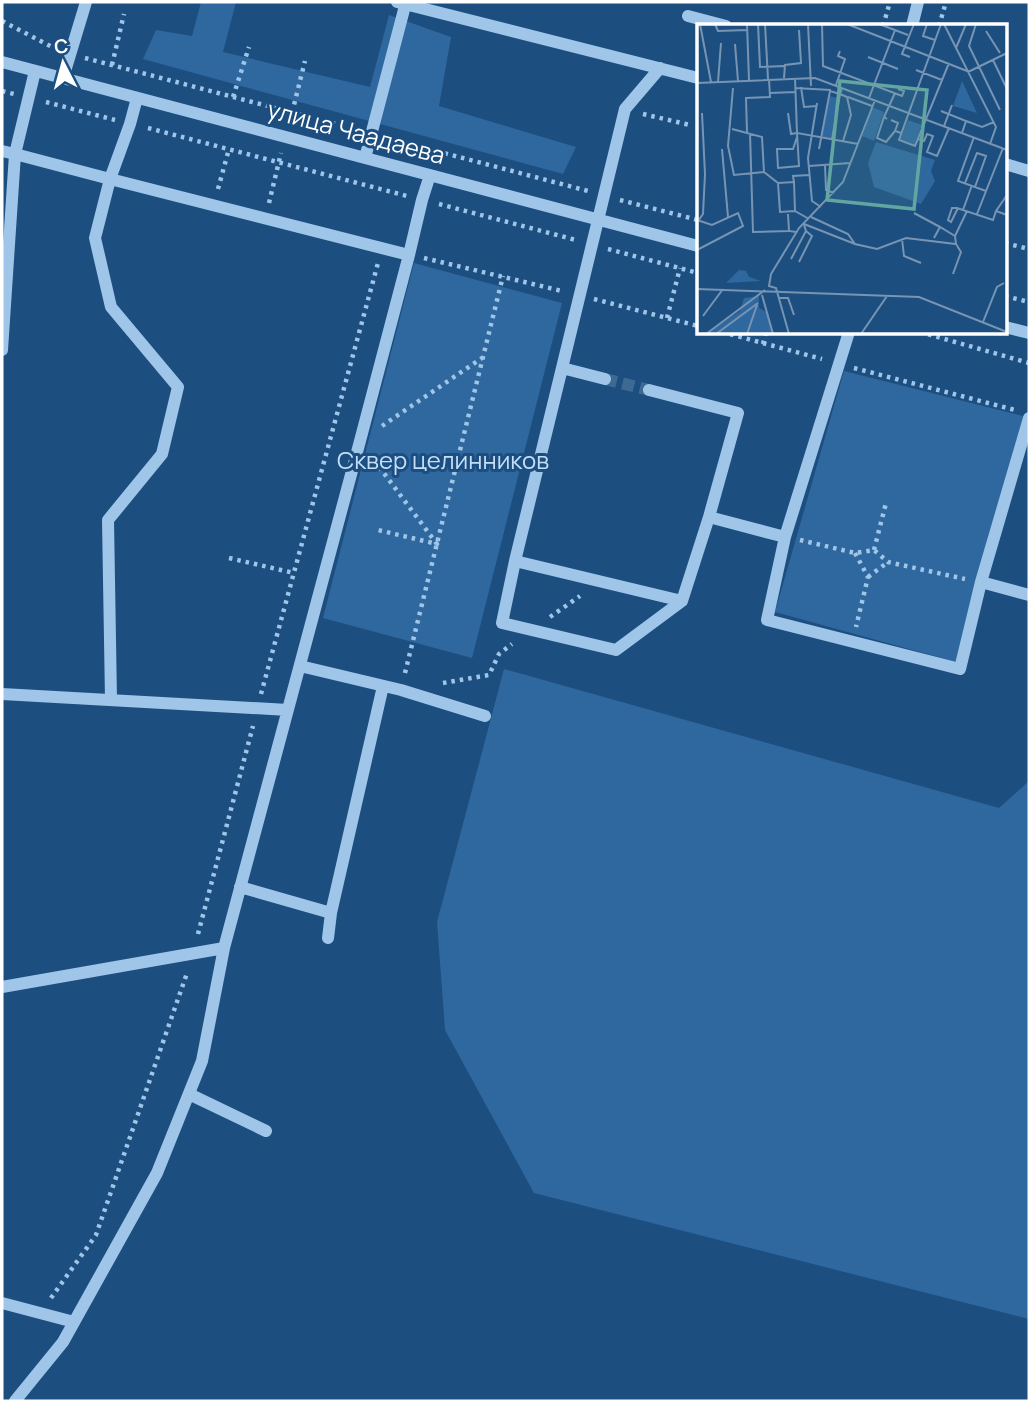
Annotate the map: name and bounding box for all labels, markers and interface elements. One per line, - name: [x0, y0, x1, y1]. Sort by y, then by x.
- inset map: [697, 24, 1006, 334]
- north arrow: [28, 28, 98, 98]
- text: С: [53, 32, 70, 60]
- street label: улица Чаадаева: [264, 92, 449, 171]
- park label: Сквер целинников: [337, 443, 549, 476]

